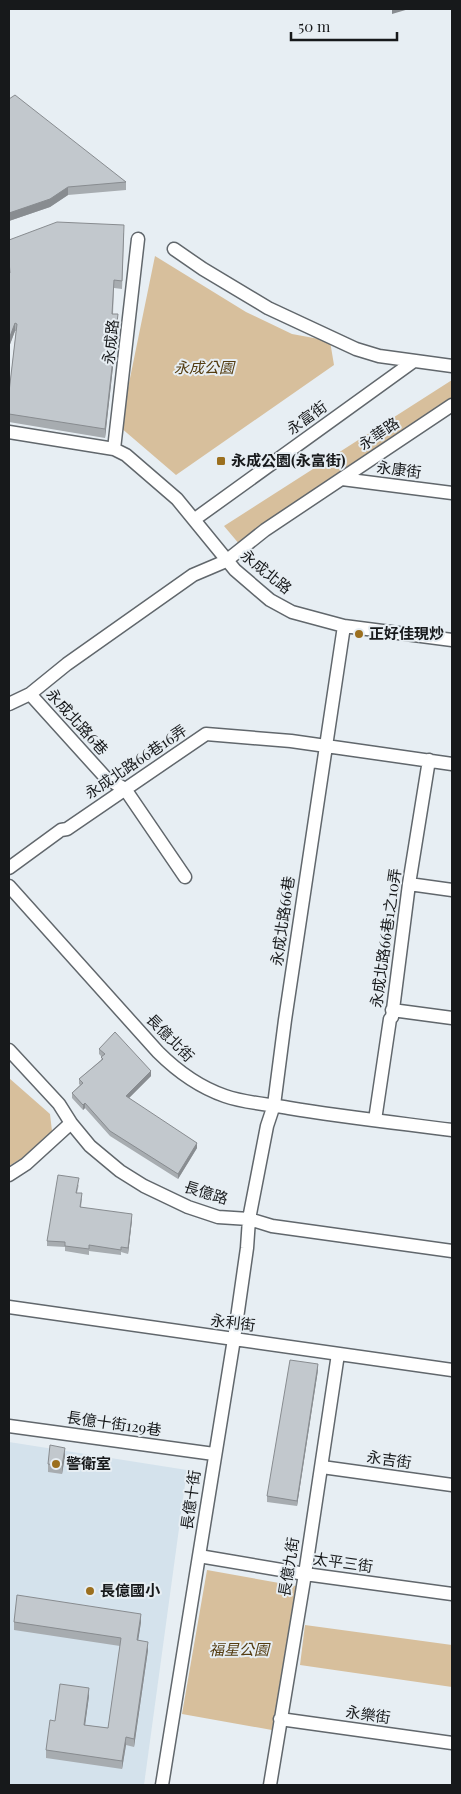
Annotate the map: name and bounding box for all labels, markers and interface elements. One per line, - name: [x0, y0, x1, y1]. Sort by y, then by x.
- scale bar: [291, 10, 397, 42]
- text: 50 m: [298, 16, 331, 36]
- street label: 永成路: [98, 318, 122, 365]
- park label: 永成公園: [174, 357, 236, 377]
- street label: 永富街: [282, 396, 330, 439]
- street label: 永華路: [354, 412, 403, 454]
- place label: 永成公園(永富街): [231, 450, 346, 470]
- marker: 永成公園(永富街): [215, 455, 227, 467]
- street label: 永康街: [376, 456, 423, 482]
- street label: 永成北路: [237, 545, 296, 598]
- place label: 正好佳現炒: [369, 623, 444, 643]
- marker: 正好佳現炒: [353, 628, 365, 640]
- street label: 永成北路6巷: [43, 684, 113, 759]
- street label: 永成北路66巷16弄: [81, 720, 190, 803]
- street label: 永成北路66巷1之10弄: [365, 867, 405, 1009]
- street label: 永成北路66巷: [266, 875, 298, 967]
- street label: 長億北街: [142, 1009, 199, 1066]
- street label: 長億路: [182, 1176, 231, 1208]
- street label: 永利街: [210, 1309, 257, 1335]
- street label: 長億十街129巷: [66, 1406, 163, 1440]
- street label: 永吉街: [365, 1446, 413, 1472]
- place label: 警衛室: [66, 1453, 111, 1473]
- marker: 警衛室: [50, 1458, 62, 1470]
- street label: 長億十街: [176, 1469, 204, 1531]
- street label: 長億九街: [273, 1536, 303, 1598]
- street label: 太平三街: [312, 1548, 374, 1576]
- place label: 長億國小: [100, 1580, 161, 1600]
- marker: 長億國小: [84, 1585, 96, 1597]
- park label: 福星公園: [209, 1639, 271, 1659]
- street label: 永樂街: [344, 1701, 392, 1727]

